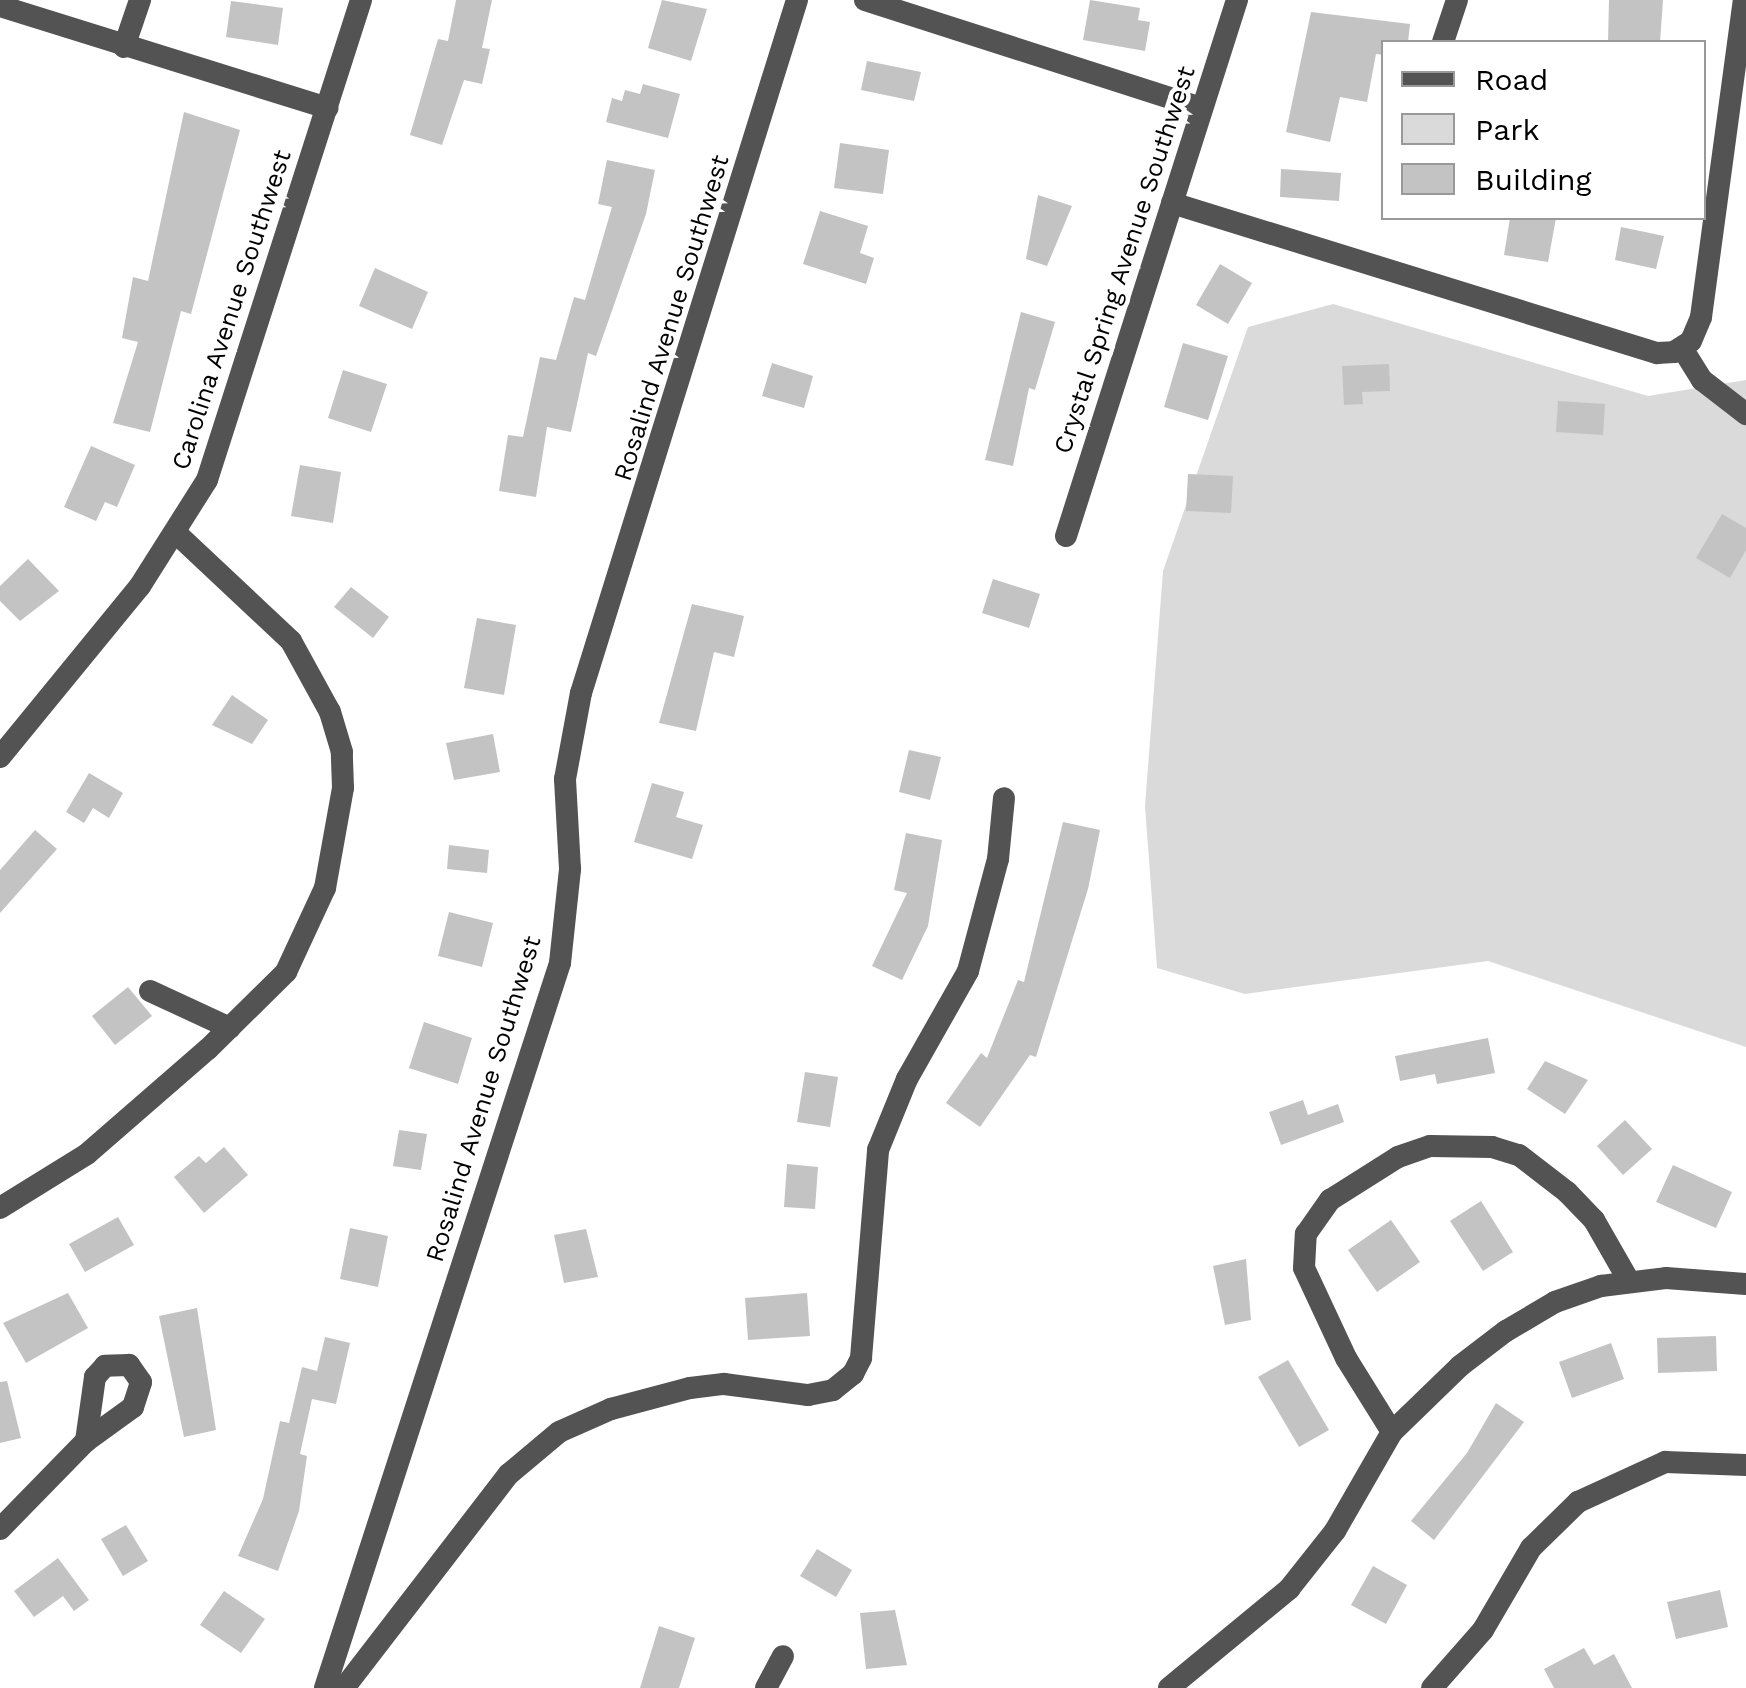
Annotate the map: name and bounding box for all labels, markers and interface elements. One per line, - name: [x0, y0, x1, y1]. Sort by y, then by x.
- legend: [1381, 40, 1706, 220]
- street label: Crystal Spring Avenue Southwest: [1048, 62, 1202, 458]
- text: Road: [1475, 62, 1548, 97]
- text: Park: [1475, 112, 1540, 147]
- street label: Carolina Avenue Southwest: [166, 145, 298, 475]
- street label: Rosalind Avenue Southwest: [608, 151, 736, 485]
- text: Building: [1475, 162, 1592, 197]
- street label: Rosalind Avenue Southwest: [420, 932, 548, 1266]

